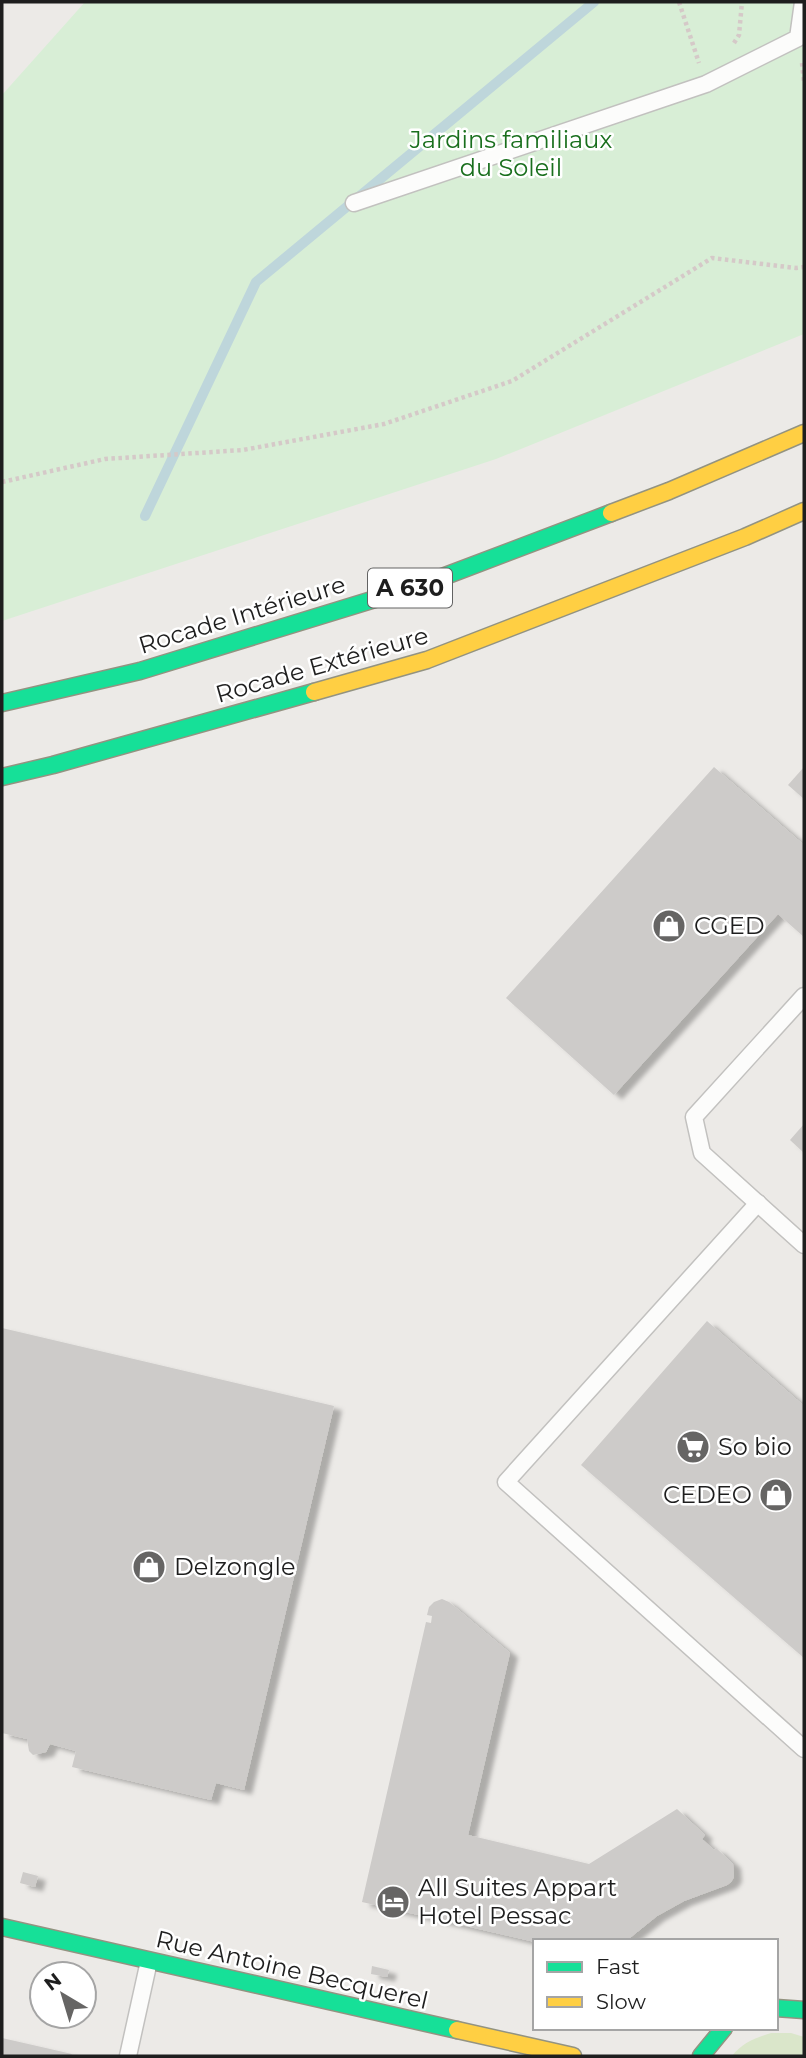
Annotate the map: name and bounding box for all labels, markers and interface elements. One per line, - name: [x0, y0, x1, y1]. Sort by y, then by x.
- park label: Jardins familiaux du Soleil: [409, 125, 612, 182]
- road number: A 630: [368, 568, 452, 608]
- street label: Rocade Intérieure: [135, 569, 349, 660]
- street label: Rocade Extérieure: [212, 620, 431, 709]
- shop icon: CGED: [650, 907, 688, 945]
- place label: CGED: [694, 911, 765, 940]
- supermarket icon: So bio: [674, 1428, 712, 1466]
- place label: So bio: [718, 1432, 792, 1461]
- shop icon: CEDEO: [757, 1476, 795, 1514]
- place label: CEDEO: [663, 1480, 752, 1509]
- shop icon: Delzongle: [130, 1548, 168, 1586]
- place label: Delzongle: [174, 1552, 296, 1581]
- place label: All Suites Appart Hotel Pessac: [418, 1873, 617, 1930]
- hotel icon: All Suites Appart Hotel Pessac: [374, 1883, 412, 1921]
- street label: Rue Antoine Becquerel: [153, 1924, 431, 2015]
- legend: [533, 1939, 778, 2030]
- text: Fast: [596, 1954, 640, 1979]
- north arrow: [28, 1960, 98, 2030]
- text: N: [40, 1968, 66, 1996]
- text: Slow: [596, 1989, 646, 2014]

